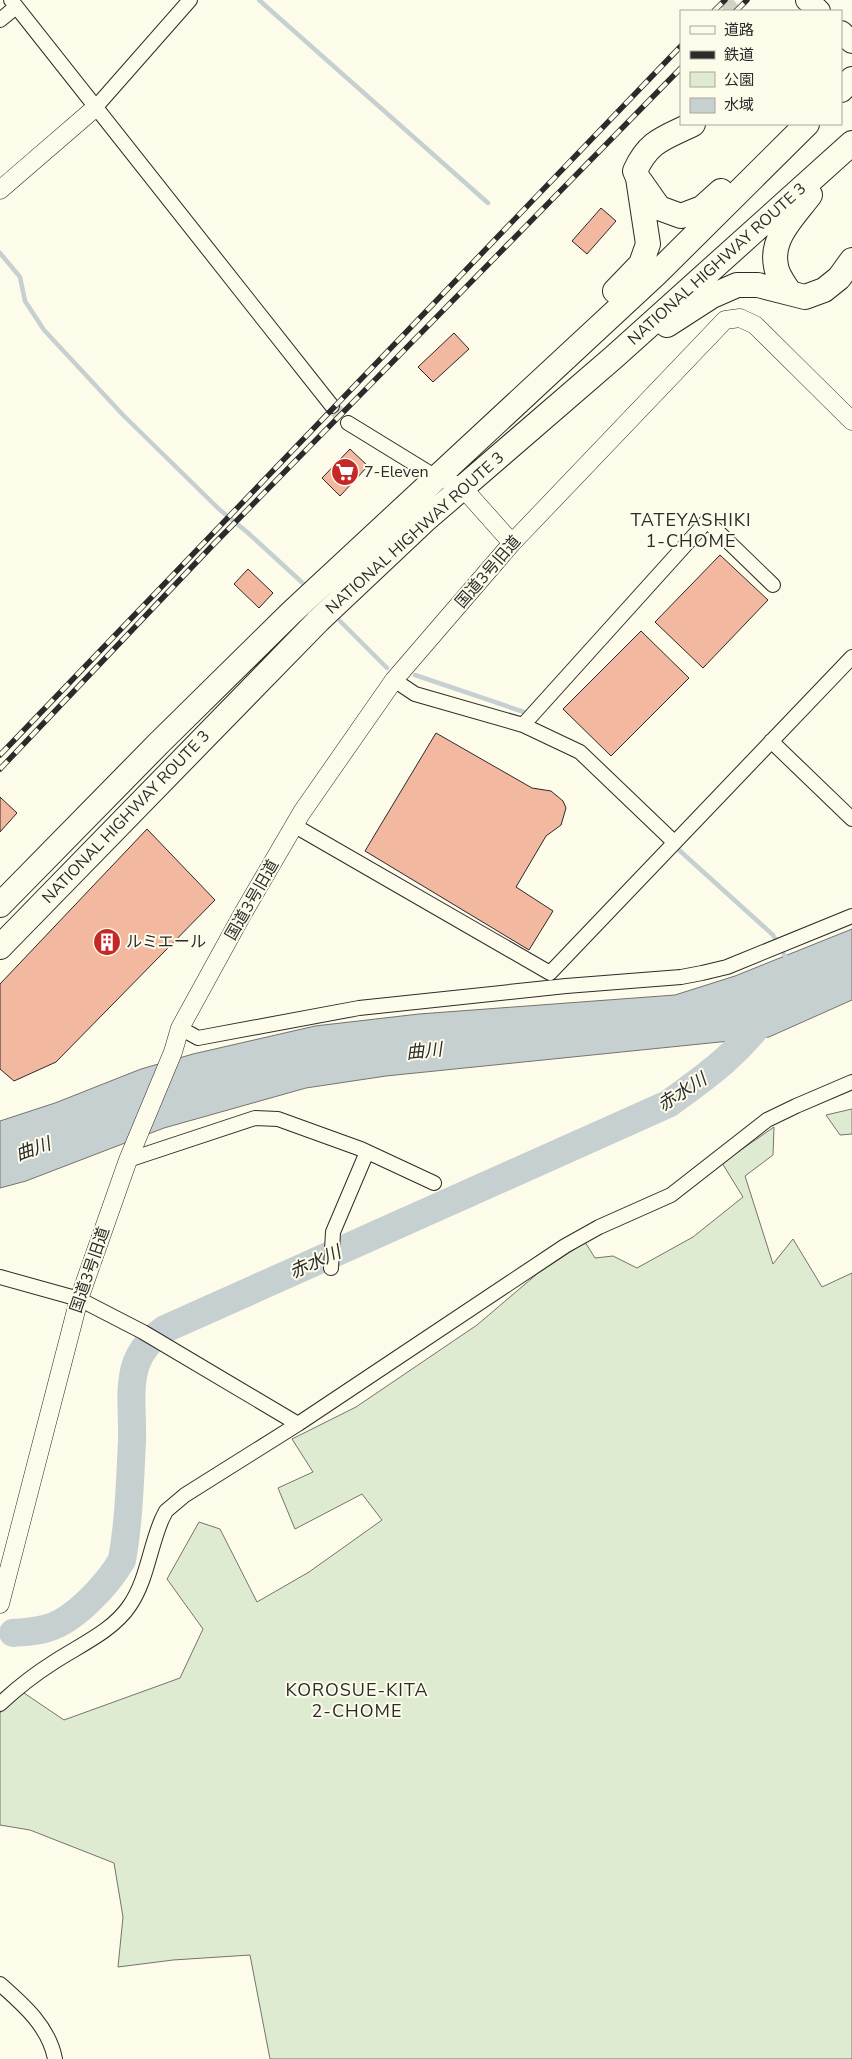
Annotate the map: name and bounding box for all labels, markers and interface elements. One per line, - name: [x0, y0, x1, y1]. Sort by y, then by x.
- legend: [680, 10, 842, 125]
- text: 道路: [724, 20, 754, 40]
- text: 鉄道: [724, 45, 754, 65]
- text: 公園: [724, 70, 754, 90]
- text: 水域: [724, 95, 754, 115]
- street label: NATIONAL HIGHWAY ROUTE 3: [623, 178, 811, 350]
- street label: NATIONAL HIGHWAY ROUTE 3: [321, 447, 509, 619]
- supermarket icon: 7-Eleven: [330, 457, 360, 487]
- place label: 7-Eleven: [364, 461, 429, 483]
- district label: TATEYASHIKI 1-CHOME: [630, 508, 752, 553]
- street label: 国道3号旧道: [450, 531, 526, 613]
- street label: NATIONAL HIGHWAY ROUTE 3: [37, 726, 215, 908]
- street label: 国道3号旧道: [220, 856, 284, 944]
- building icon: ルミエール: [92, 927, 122, 957]
- place label: ルミエール: [126, 931, 206, 953]
- water label: 曲川: [405, 1037, 445, 1065]
- water label: 赤水川: [653, 1066, 713, 1117]
- water label: 曲川: [12, 1131, 56, 1166]
- street label: 国道3号旧道: [65, 1224, 115, 1316]
- water label: 赤水川: [285, 1239, 346, 1284]
- district label: KOROSUE-KITA 2-CHOME: [285, 1678, 429, 1723]

